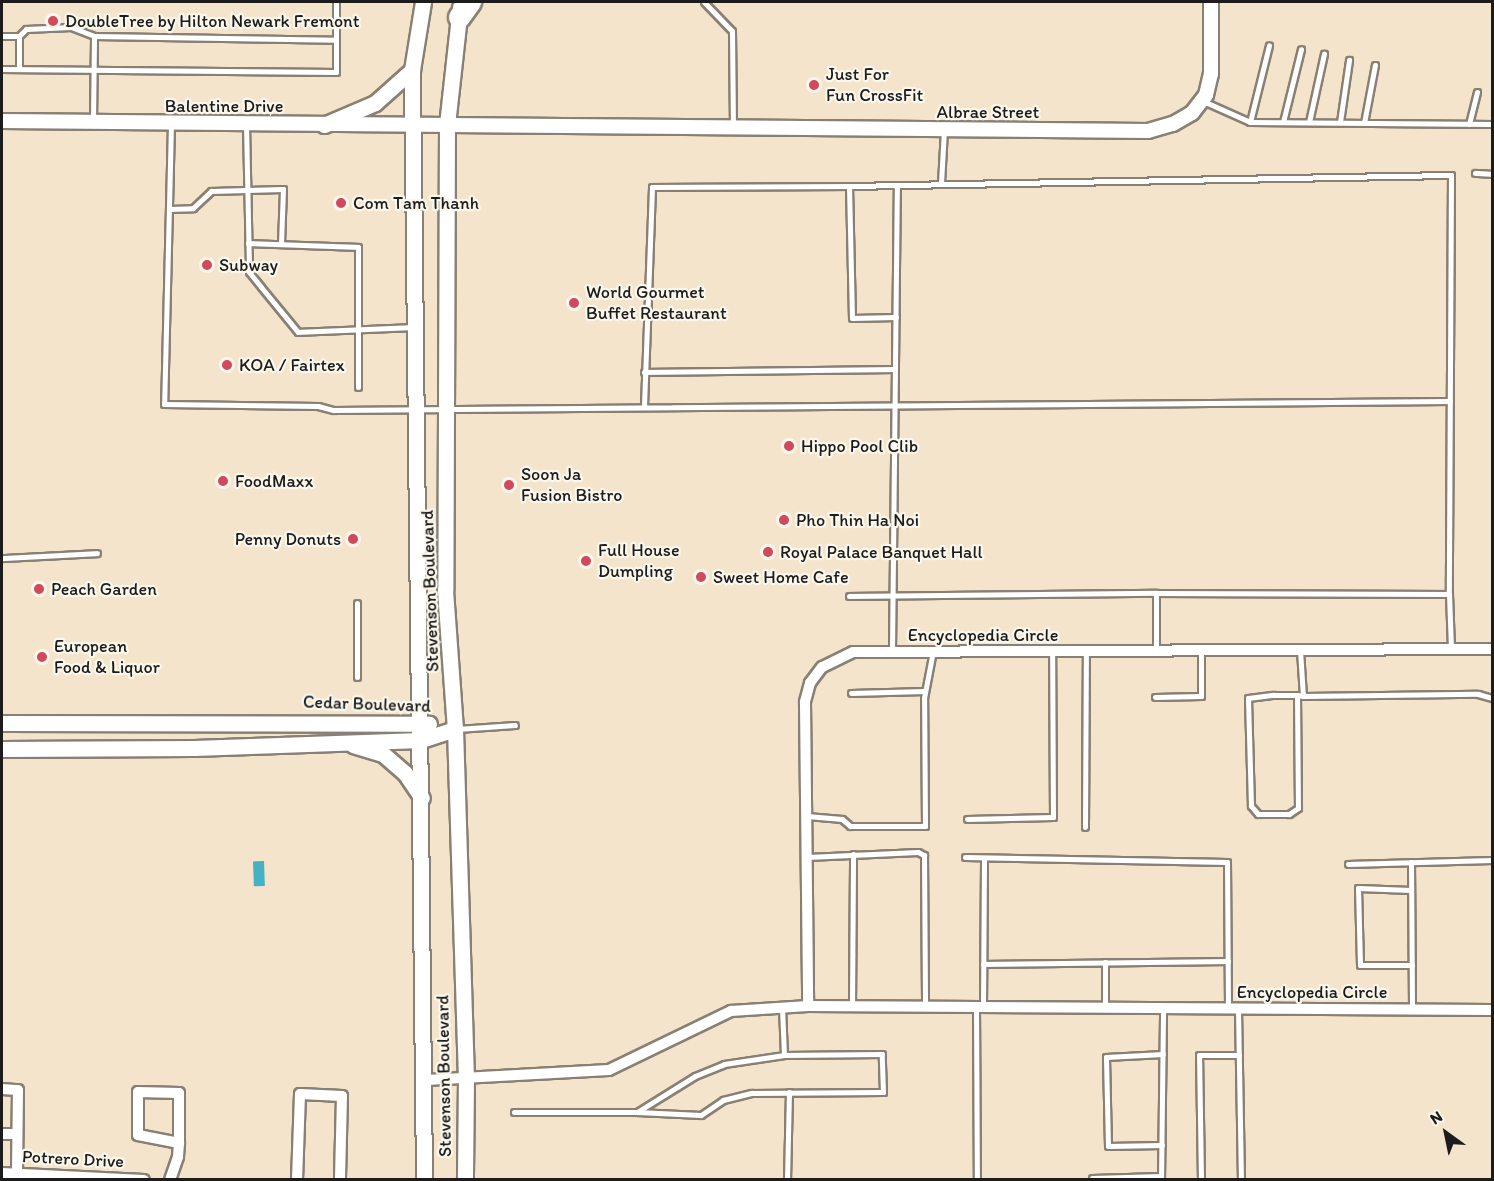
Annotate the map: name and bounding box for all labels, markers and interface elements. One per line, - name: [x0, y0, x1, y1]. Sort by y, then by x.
- place label: DoubleTree by Hilton Newark Fremont: [65, 10, 359, 32]
- marker: DoubleTree by Hilton Newark Fremont: [46, 14, 60, 28]
- place label: Just For Fun CrossFit: [826, 64, 924, 106]
- marker: Just For Fun CrossFit: [807, 78, 821, 92]
- street label: Balentine Drive: [165, 95, 283, 117]
- street label: Albrae Street: [937, 101, 1039, 123]
- place label: Com Tam Thanh: [353, 192, 478, 214]
- marker: Com Tam Thanh: [334, 196, 348, 210]
- place label: Subway: [219, 254, 278, 276]
- marker: Subway: [200, 258, 214, 272]
- place label: World Gourmet Buffet Restaurant: [586, 282, 726, 324]
- marker: World Gourmet Buffet Restaurant: [567, 296, 581, 310]
- place label: KOA / Fairtex: [239, 354, 345, 376]
- marker: KOA / Fairtex: [220, 358, 234, 372]
- place label: Hippo Pool Clib: [801, 435, 918, 457]
- marker: Hippo Pool Clib: [782, 439, 796, 453]
- place label: Soon Ja Fusion Bistro: [521, 464, 623, 506]
- place label: FoodMaxx: [235, 470, 313, 492]
- marker: FoodMaxx: [216, 474, 230, 488]
- marker: Soon Ja Fusion Bistro: [502, 478, 516, 492]
- street label: Stevenson Boulevard: [416, 509, 444, 673]
- place label: Pho Thin Ha Noi: [796, 509, 919, 531]
- marker: Pho Thin Ha Noi: [777, 513, 791, 527]
- place label: Penny Donuts: [234, 528, 341, 550]
- marker: Penny Donuts: [346, 532, 360, 546]
- place label: Full House Dumpling: [598, 540, 679, 582]
- place label: Royal Palace Banquet Hall: [780, 541, 982, 563]
- marker: Royal Palace Banquet Hall: [761, 545, 775, 559]
- marker: Full House Dumpling: [579, 554, 593, 568]
- place label: Sweet Home Cafe: [713, 566, 849, 588]
- marker: Sweet Home Cafe: [694, 570, 708, 584]
- place label: Peach Garden: [51, 578, 157, 600]
- marker: Peach Garden: [32, 582, 46, 596]
- street label: Encyclopedia Circle: [908, 624, 1058, 646]
- place label: European Food & Liquor: [54, 636, 159, 678]
- marker: European Food & Liquor: [35, 650, 49, 664]
- street label: Cedar Boulevard: [302, 691, 432, 717]
- street label: Encyclopedia Circle: [1237, 981, 1387, 1003]
- street label: Stevenson Boulevard: [432, 995, 456, 1157]
- north arrow: [1416, 1103, 1476, 1163]
- text: N: [1426, 1107, 1446, 1128]
- street label: Potrero Drive: [22, 1146, 124, 1172]

